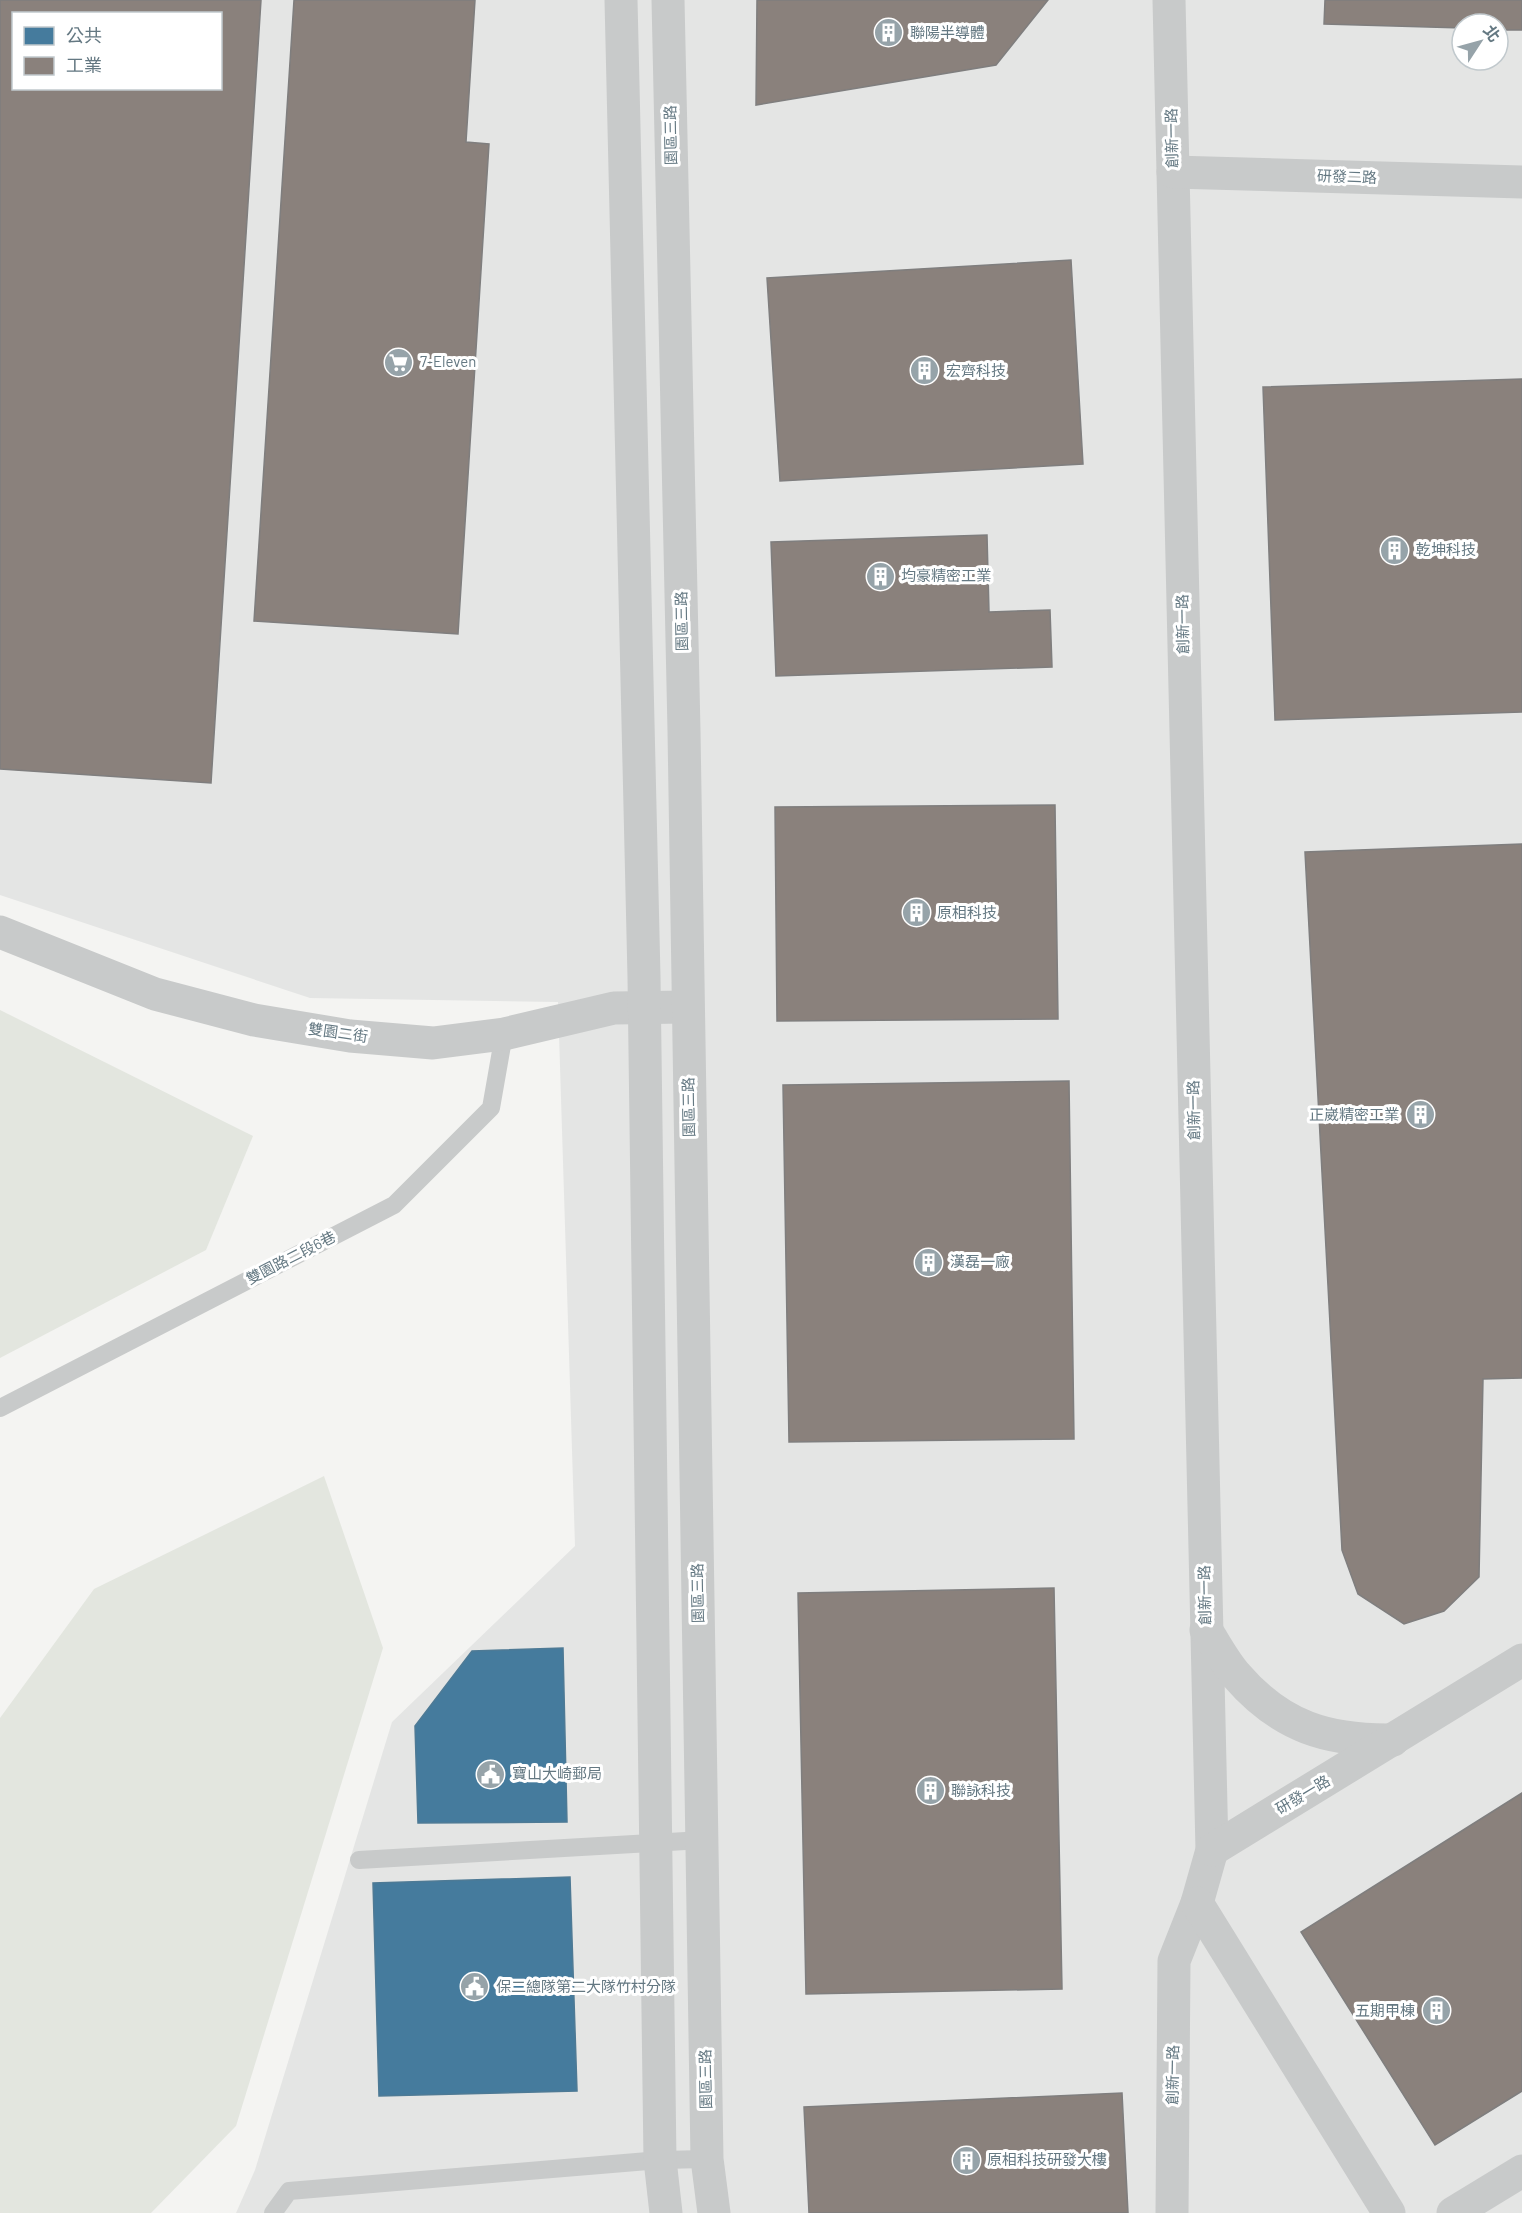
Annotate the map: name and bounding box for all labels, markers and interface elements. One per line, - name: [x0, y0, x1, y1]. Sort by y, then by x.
- legend: [12, 12, 222, 90]
- north arrow: [1450, 12, 1510, 72]
- building icon: 聯陽半導體: [873, 17, 905, 49]
- text: 北: [1480, 21, 1505, 45]
- place label: 聯陽半導體: [910, 23, 985, 41]
- text: 公共: [66, 24, 102, 46]
- text: 工業: [66, 54, 102, 76]
- street label: 園區三路: [660, 105, 680, 165]
- street label: 創新一路: [1161, 108, 1181, 168]
- street label: 研發二路: [1317, 166, 1377, 186]
- supermarket icon: 7-Eleven: [383, 346, 415, 378]
- place label: 7-Eleven: [420, 352, 476, 370]
- building icon: 宏齊科技: [909, 355, 941, 387]
- place label: 宏齊科技: [946, 361, 1006, 379]
- building icon: 乾坤科技: [1379, 534, 1411, 566]
- place label: 乾坤科技: [1416, 540, 1476, 558]
- building icon: 均豪精密工業: [864, 560, 896, 592]
- place label: 均豪精密工業: [901, 566, 991, 584]
- street label: 園區三路: [671, 591, 691, 651]
- street label: 創新一路: [1172, 594, 1192, 654]
- building icon: 原相科技: [900, 897, 932, 929]
- place label: 原相科技: [937, 903, 997, 921]
- street label: 雙園二街: [307, 1019, 369, 1045]
- street label: 園區三路: [678, 1077, 698, 1137]
- street label: 創新一路: [1183, 1080, 1203, 1140]
- building icon: 正崴精密工業: [1404, 1099, 1436, 1131]
- place label: 正崴精密工業: [1309, 1105, 1399, 1123]
- street label: 雙園路二段6巷: [243, 1227, 338, 1287]
- building icon: 漢磊一廠: [913, 1246, 945, 1278]
- place label: 漢磊一廠: [950, 1252, 1010, 1270]
- street label: 園區三路: [687, 1563, 707, 1623]
- street label: 創新一路: [1194, 1565, 1214, 1625]
- public building icon: 寶山大崎郵局: [475, 1758, 507, 1790]
- place label: 寶山大崎郵局: [512, 1764, 602, 1782]
- street label: 研發一路: [1272, 1771, 1333, 1817]
- building icon: 聯詠科技: [914, 1775, 946, 1807]
- place label: 聯詠科技: [951, 1781, 1011, 1799]
- public building icon: 保二總隊第二大隊竹村分隊: [459, 1971, 491, 2003]
- place label: 保二總隊第二大隊竹村分隊: [496, 1977, 676, 1995]
- building icon: 五期甲棟: [1420, 1995, 1452, 2027]
- place label: 五期甲棟: [1355, 2001, 1415, 2019]
- street label: 創新一路: [1162, 2045, 1182, 2105]
- street label: 園區三路: [695, 2049, 715, 2109]
- building icon: 原相科技研發大樓: [950, 2144, 982, 2176]
- place label: 原相科技研發大樓: [987, 2150, 1107, 2168]

